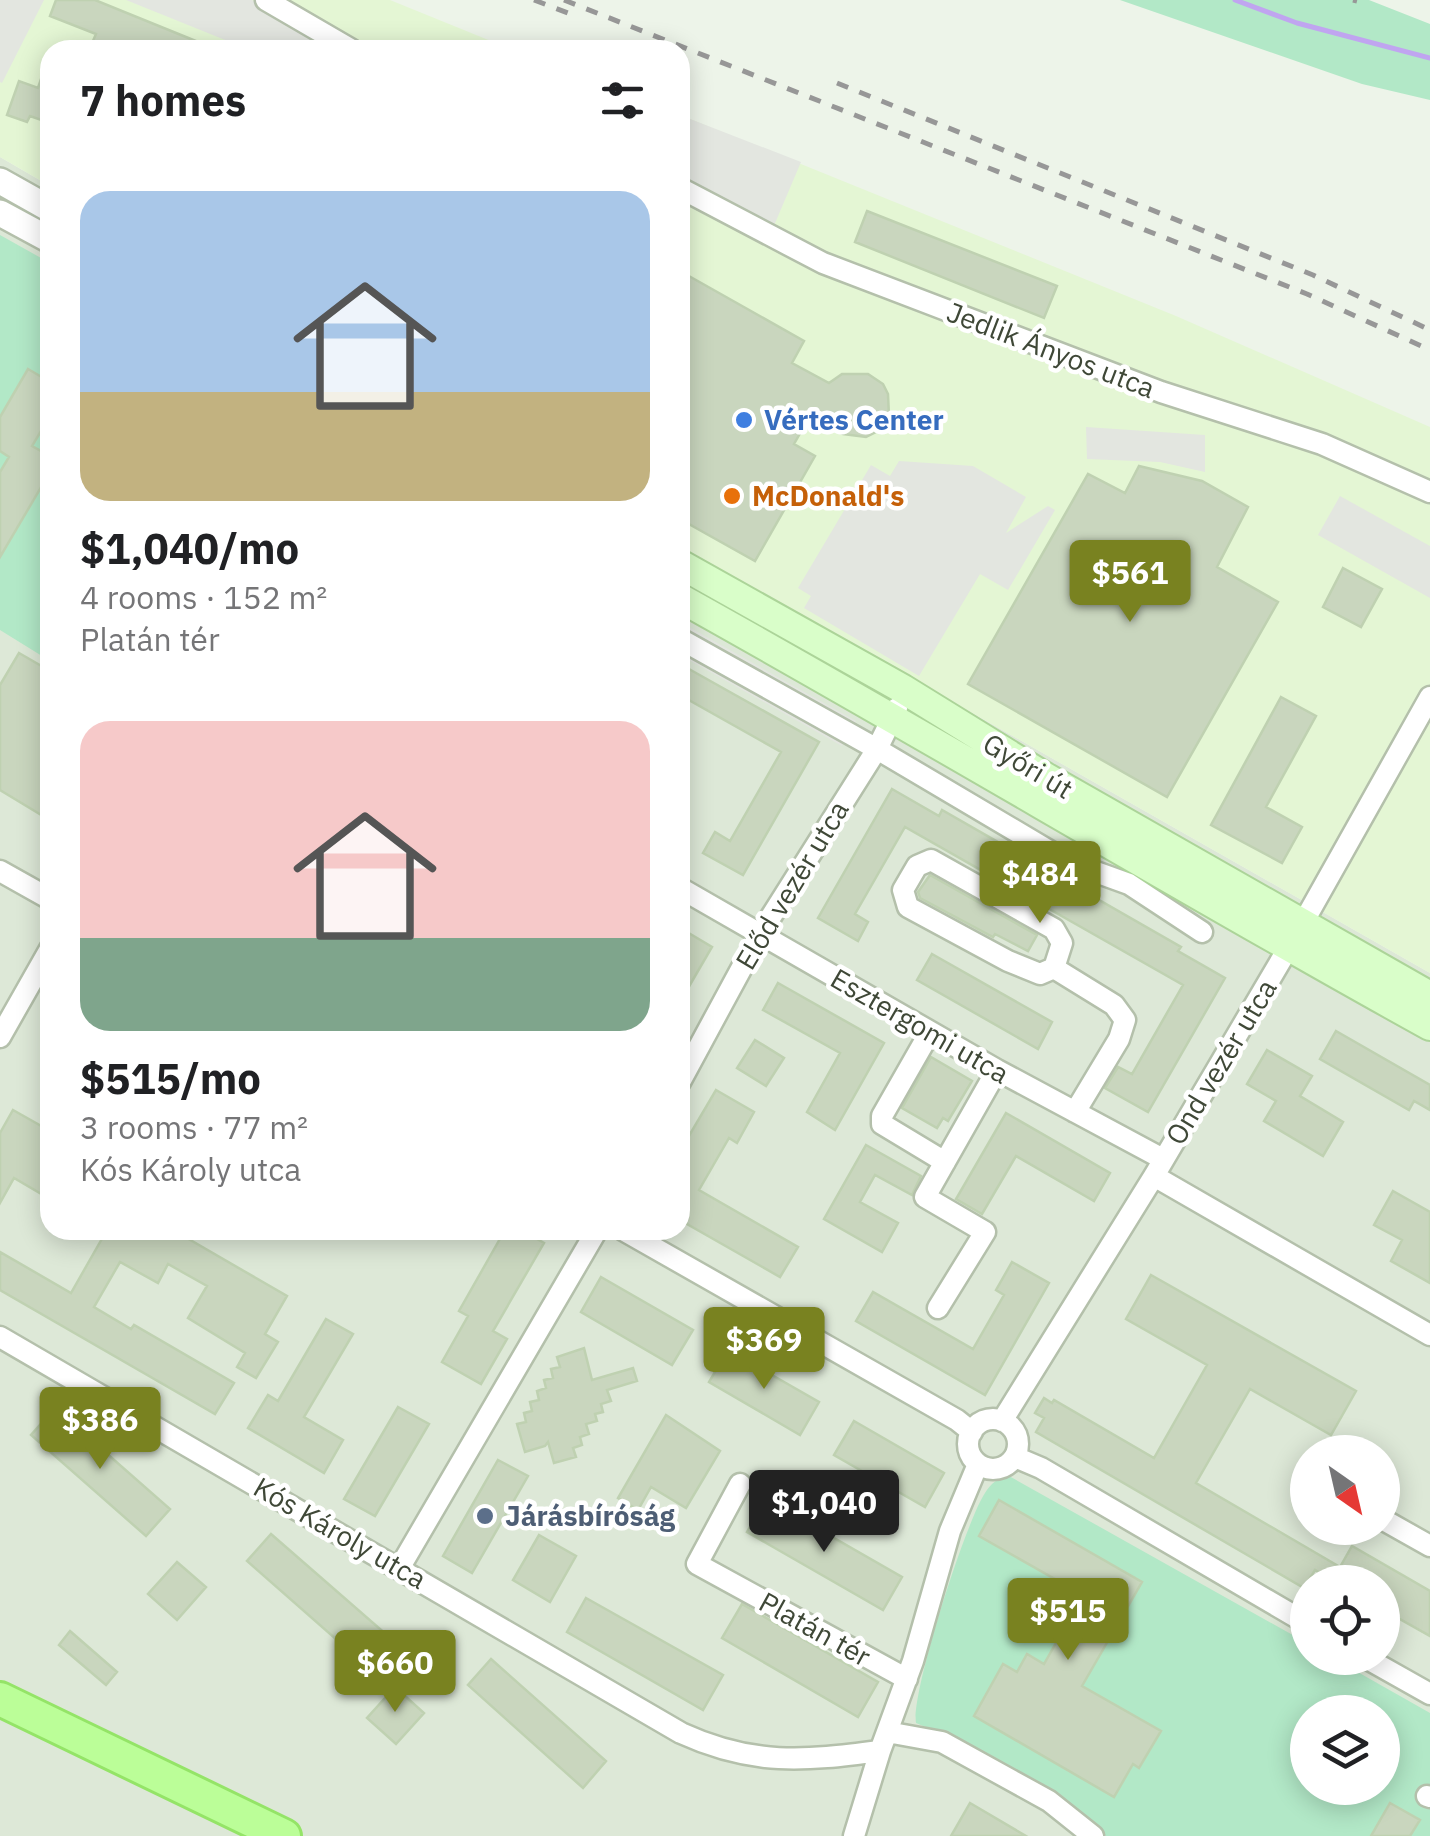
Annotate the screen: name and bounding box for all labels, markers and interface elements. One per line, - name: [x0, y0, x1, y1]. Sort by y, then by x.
- text: 7 homes: [80, 73, 246, 128]
- icon: filters: [595, 73, 650, 128]
- icon: home: [275, 256, 455, 436]
- street label: Jedlik Ányos utca: [942, 293, 1161, 406]
- place label: Vértes Center: [764, 401, 944, 438]
- marker: Vértes Center: [733, 409, 755, 431]
- place label: McDonald's: [752, 477, 904, 514]
- marker: McDonald's: [721, 485, 743, 507]
- text: $1,040/mo: [80, 521, 299, 576]
- pin: $561: [1071, 540, 1189, 625]
- text: $561: [1092, 551, 1168, 593]
- text: 4 rooms · 152 m²: [80, 576, 327, 618]
- text: Platán tér: [80, 618, 220, 660]
- street label: Győri út: [976, 724, 1080, 807]
- icon: home: [275, 786, 455, 966]
- street label: Előd vezér utca: [727, 793, 857, 976]
- pin: $484: [981, 841, 1099, 926]
- text: $484: [1002, 852, 1078, 894]
- street label: Esztergomi utca: [824, 959, 1016, 1092]
- street label: Ond vezér utca: [1157, 972, 1285, 1151]
- text: $515/mo: [80, 1051, 261, 1106]
- text: 3 rooms · 77 m²: [80, 1106, 308, 1148]
- text: Kós Károly utca: [80, 1148, 301, 1190]
- pin: $369: [705, 1307, 823, 1392]
- text: $369: [726, 1318, 802, 1360]
- pin: $386: [41, 1387, 159, 1472]
- text: $386: [62, 1398, 138, 1440]
- north arrow: [1290, 1435, 1400, 1545]
- map controls: [1290, 1435, 1400, 1805]
- street label: Kós Károly utca: [247, 1468, 433, 1597]
- pin: $1,040: [743, 1470, 905, 1555]
- text: $1,040: [771, 1481, 877, 1523]
- place label: Járásbíróság: [505, 1497, 676, 1534]
- marker: Járásbíróság: [474, 1505, 496, 1527]
- button: locate: [1290, 1565, 1400, 1675]
- pin: $515: [1009, 1578, 1127, 1663]
- street label: Platán tér: [753, 1583, 878, 1674]
- text: $515: [1030, 1589, 1106, 1631]
- pin: $660: [336, 1630, 454, 1715]
- text: $660: [357, 1641, 433, 1683]
- button: layers: [1290, 1695, 1400, 1805]

